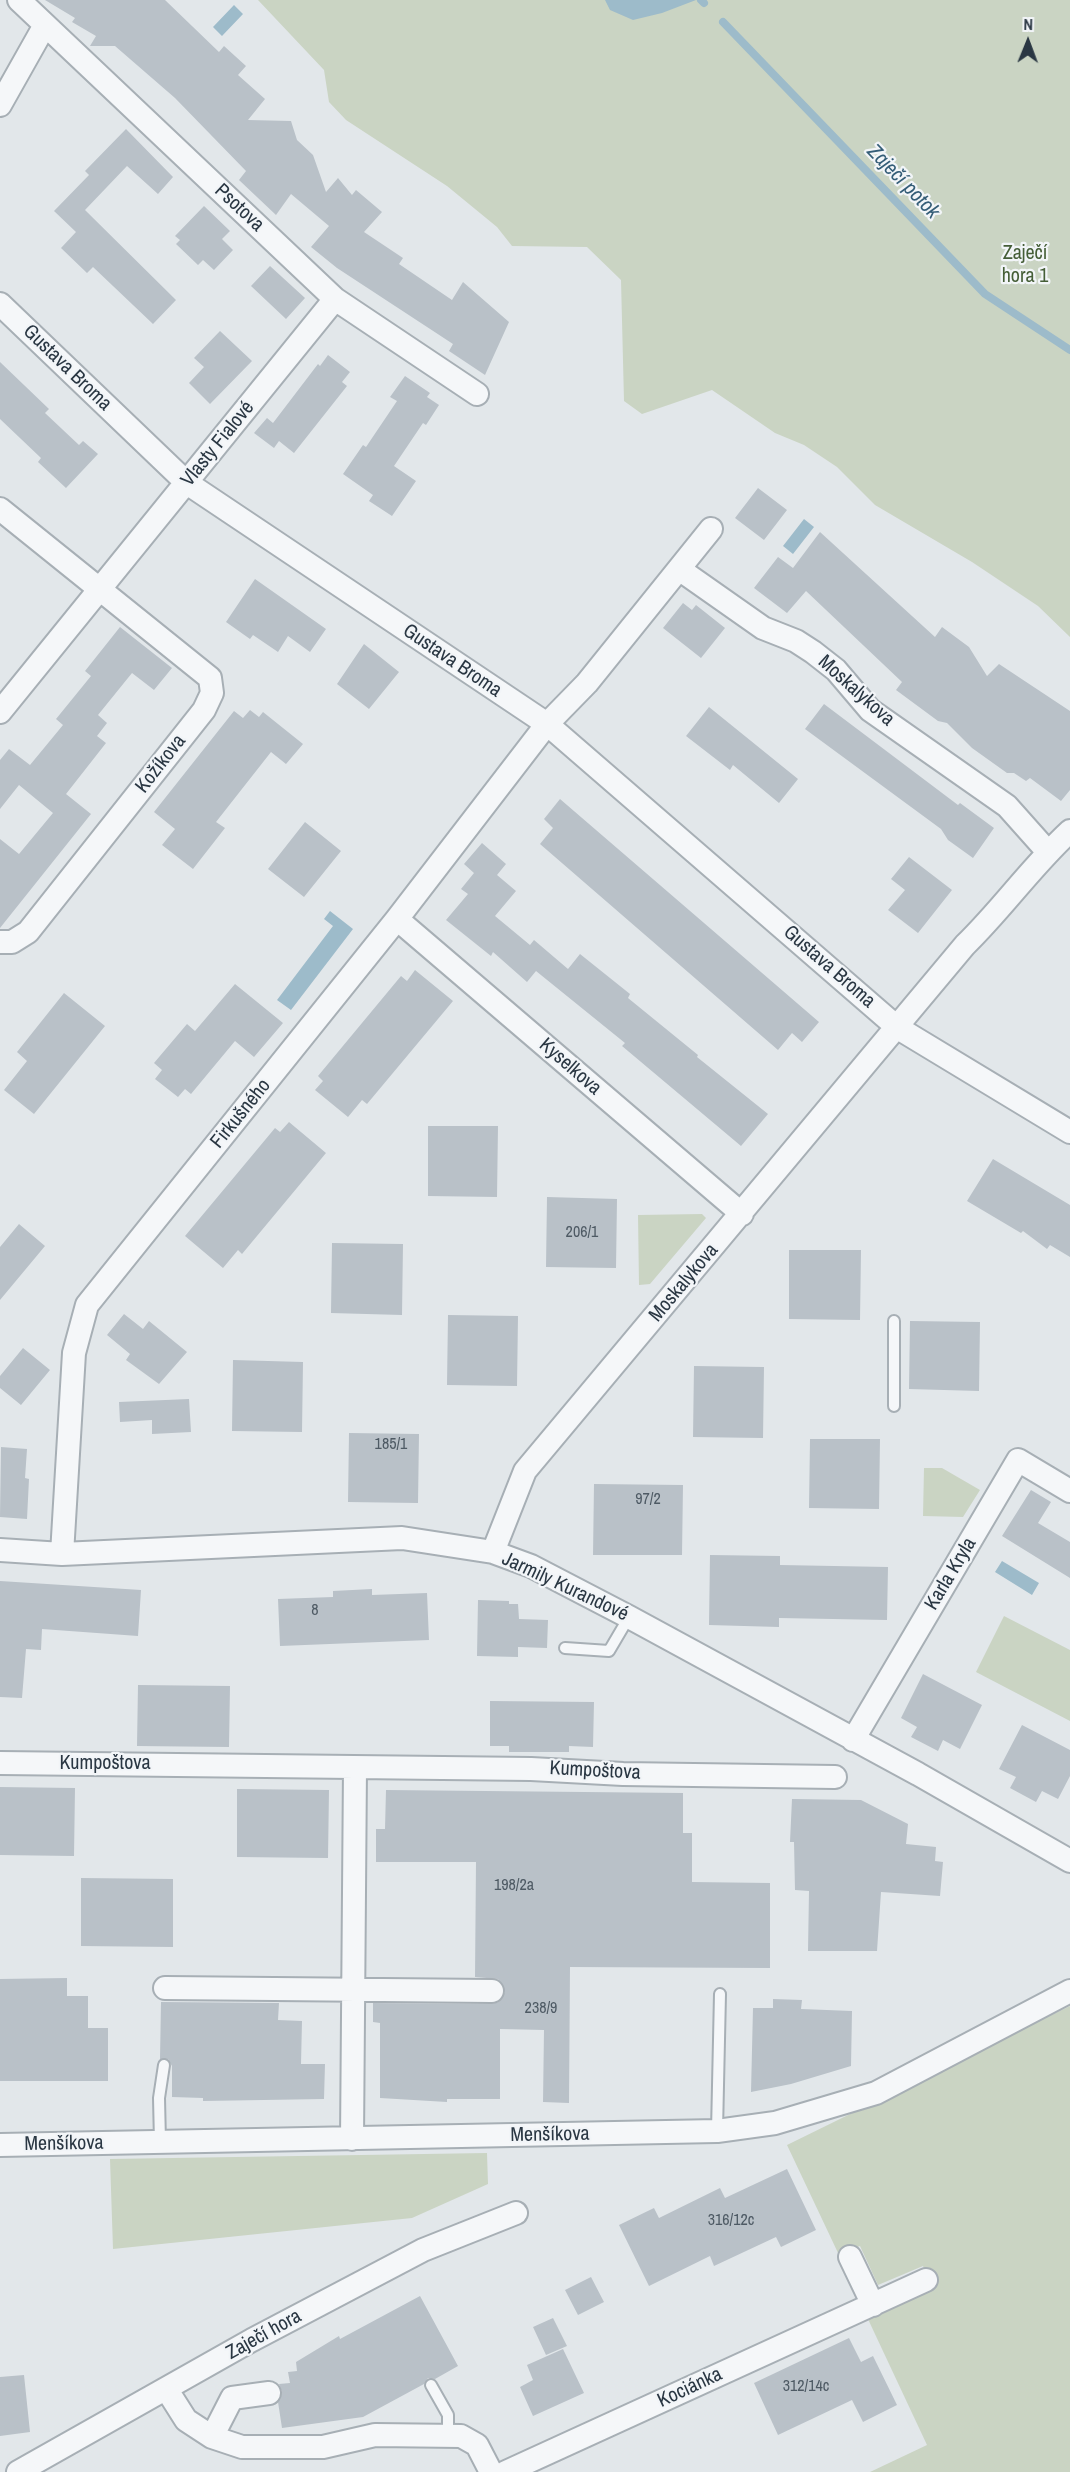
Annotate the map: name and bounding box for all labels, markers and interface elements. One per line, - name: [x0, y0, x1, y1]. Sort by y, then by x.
- north arrow: [998, 12, 1058, 72]
- text: N: [1023, 13, 1033, 35]
- water label: Zaječí potok: [861, 140, 945, 224]
- street label: Psotova: [209, 179, 269, 237]
- park label: Zaječí hora 1: [1002, 242, 1048, 289]
- street label: Gustava Broma: [18, 320, 116, 416]
- street label: Vlasty Fialové: [176, 396, 260, 492]
- street label: Gustava Broma: [398, 619, 506, 703]
- street label: Moskalykova: [813, 650, 899, 732]
- street label: Kožíkova: [131, 730, 191, 798]
- street label: Gustava Broma: [778, 921, 880, 1013]
- street label: Kyselkova: [534, 1033, 606, 1101]
- street label: Firkušného: [206, 1075, 276, 1153]
- house number: 206/1: [566, 1223, 598, 1243]
- street label: Moskalykova: [644, 1239, 724, 1327]
- house number: 185/1: [375, 1435, 407, 1455]
- house number: 97/2: [635, 1490, 661, 1510]
- street label: Karla Kryla: [920, 1533, 982, 1615]
- street label: Jarmily Kurandové: [498, 1547, 632, 1627]
- house number: 8: [311, 1601, 319, 1621]
- street label: Kumpoštova: [59, 1752, 151, 1776]
- street label: Kumpoštova: [549, 1757, 641, 1785]
- house number: 198/2a: [494, 1876, 534, 1896]
- house number: 238/9: [525, 1999, 557, 2019]
- street label: Menšíkova: [510, 2122, 590, 2148]
- street label: Menšíkova: [24, 2131, 104, 2157]
- house number: 316/12c: [708, 2211, 754, 2231]
- street label: Zaječí hora: [222, 2305, 306, 2365]
- street label: Kociánka: [654, 2363, 726, 2413]
- house number: 312/14c: [783, 2377, 829, 2397]

